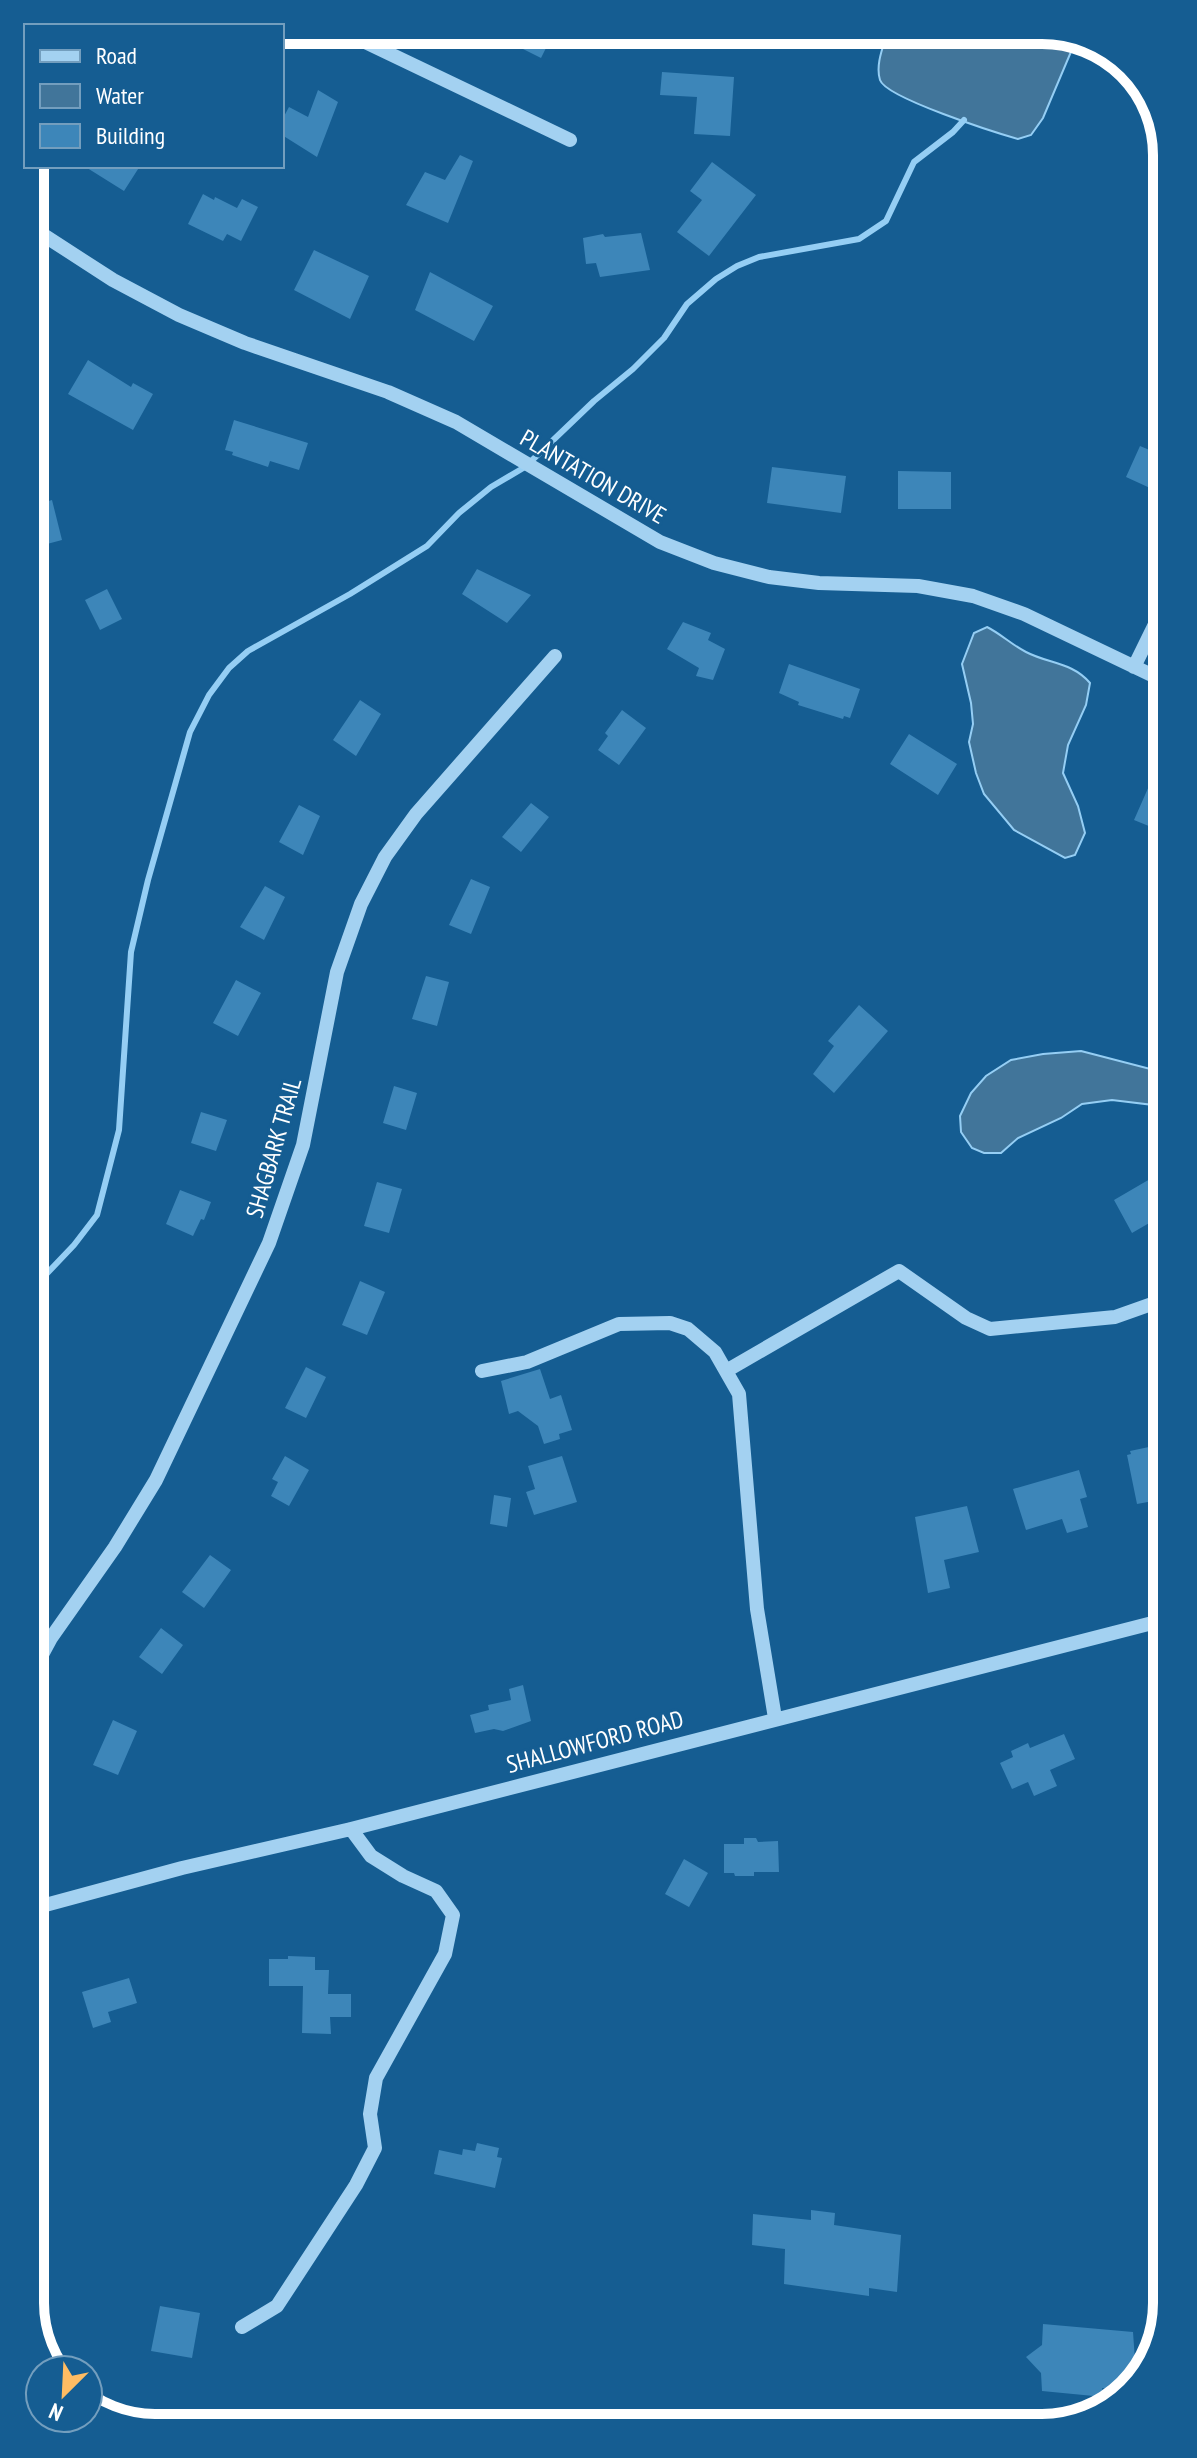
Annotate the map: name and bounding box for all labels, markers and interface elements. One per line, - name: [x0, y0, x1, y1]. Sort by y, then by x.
- legend: [24, 24, 284, 168]
- text: Road: [96, 40, 137, 71]
- text: Water: [96, 80, 144, 111]
- text: Building: [96, 120, 165, 151]
- street label: PLANTATION DRIVE: [515, 422, 672, 531]
- street label: SHAGBARK TRAIL: [239, 1074, 308, 1221]
- street label: SHALLOWFORD ROAD: [503, 1703, 687, 1780]
- north arrow: [24, 2354, 104, 2434]
- text: N: [45, 2397, 67, 2427]

